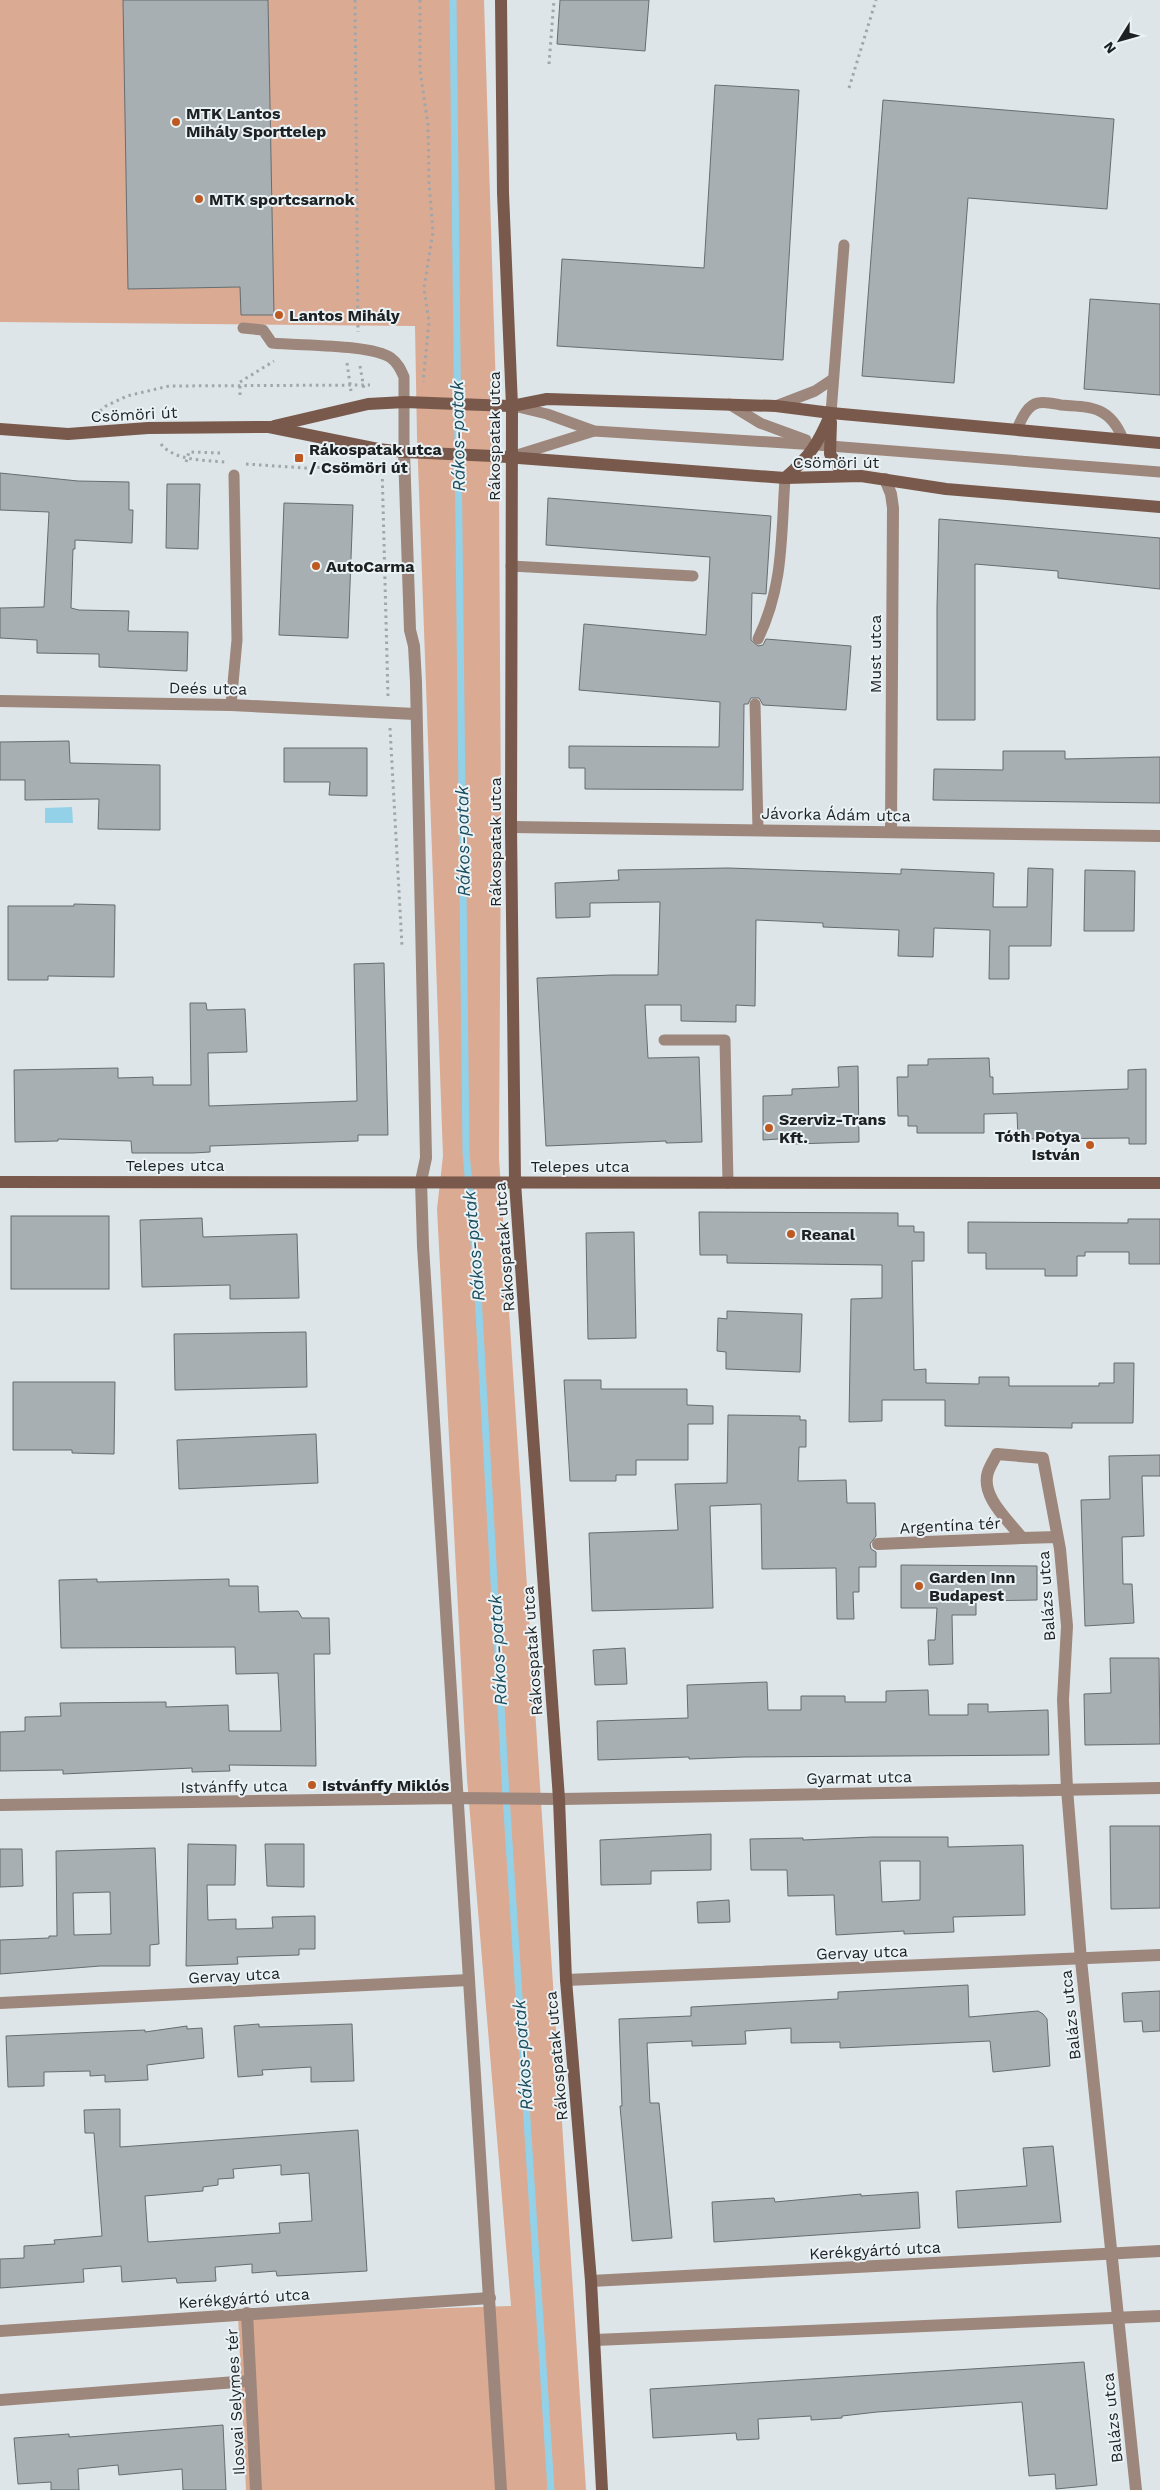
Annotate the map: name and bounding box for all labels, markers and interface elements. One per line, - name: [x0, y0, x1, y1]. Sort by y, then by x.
- north arrow: [1095, 15, 1145, 65]
- text: N: [1100, 39, 1119, 57]
- place label: MTK Lantos Mihály Sporttelep: [186, 104, 326, 141]
- marker: MTK Lantos Mihály Sporttelep: [170, 116, 182, 128]
- place label: MTK sportcsarnok: [209, 190, 355, 209]
- marker: MTK sportcsarnok: [193, 193, 205, 205]
- place label: Lantos Mihály: [289, 306, 401, 325]
- marker: Lantos Mihály: [273, 309, 285, 321]
- street label: Rákospatak utca: [485, 371, 504, 501]
- water label: Rákos-patak: [446, 379, 469, 492]
- street label: Csömöri út: [90, 403, 178, 426]
- place label: Rákospatak utca / Csömöri út: [309, 440, 442, 477]
- marker: Rákospatak utca / Csömöri út: [293, 452, 305, 464]
- street label: Csömöri út: [793, 453, 880, 472]
- place label: AutoCarma: [326, 557, 415, 576]
- marker: AutoCarma: [310, 560, 322, 572]
- street label: Must utca: [866, 615, 885, 693]
- street label: Deés utca: [169, 678, 247, 699]
- street label: Rákospatak utca: [486, 777, 505, 907]
- water label: Rákos-patak: [451, 784, 474, 897]
- street label: Jávorka Ádám utca: [761, 804, 911, 825]
- place label: Szerviz-Trans Kft.: [779, 1110, 887, 1147]
- marker: Szerviz-Trans Kft.: [763, 1122, 775, 1134]
- place label: Tóth Potya István: [995, 1127, 1081, 1164]
- marker: Tóth Potya István: [1084, 1139, 1096, 1151]
- street label: Telepes utca: [125, 1156, 225, 1175]
- street label: Telepes utca: [530, 1157, 630, 1176]
- street label: Rákospatak utca: [490, 1182, 519, 1312]
- water label: Rákos-patak: [458, 1189, 489, 1302]
- place label: Reanal: [801, 1225, 856, 1244]
- marker: Reanal: [785, 1228, 797, 1240]
- street label: Argentína tér: [899, 1513, 1002, 1538]
- street label: Balázs utca: [1034, 1550, 1059, 1642]
- place label: Garden Inn Budapest: [929, 1568, 1015, 1605]
- marker: Garden Inn Budapest: [913, 1580, 925, 1592]
- street label: Rákospatak utca: [518, 1586, 547, 1716]
- water label: Rákos-patak: [484, 1593, 511, 1706]
- street label: Gyarmat utca: [806, 1767, 912, 1788]
- street label: Istvánffy utca: [180, 1776, 288, 1797]
- place label: Istvánffy Miklós: [322, 1776, 450, 1795]
- marker: Istvánffy Miklós: [306, 1779, 318, 1791]
- street label: Gervay utca: [816, 1941, 908, 1964]
- street label: Gervay utca: [188, 1964, 280, 1987]
- street label: Balázs utca: [1056, 1969, 1085, 2061]
- street label: Rákospatak utca: [541, 1990, 572, 2121]
- water label: Rákos-patak: [508, 1998, 537, 2111]
- street label: Kerékgyártó utca: [809, 2238, 941, 2263]
- street label: Kerékgyártó utca: [178, 2284, 310, 2313]
- street label: Ilosvai Selymes tér: [222, 2328, 249, 2476]
- street label: Balázs utca: [1098, 2372, 1127, 2464]

